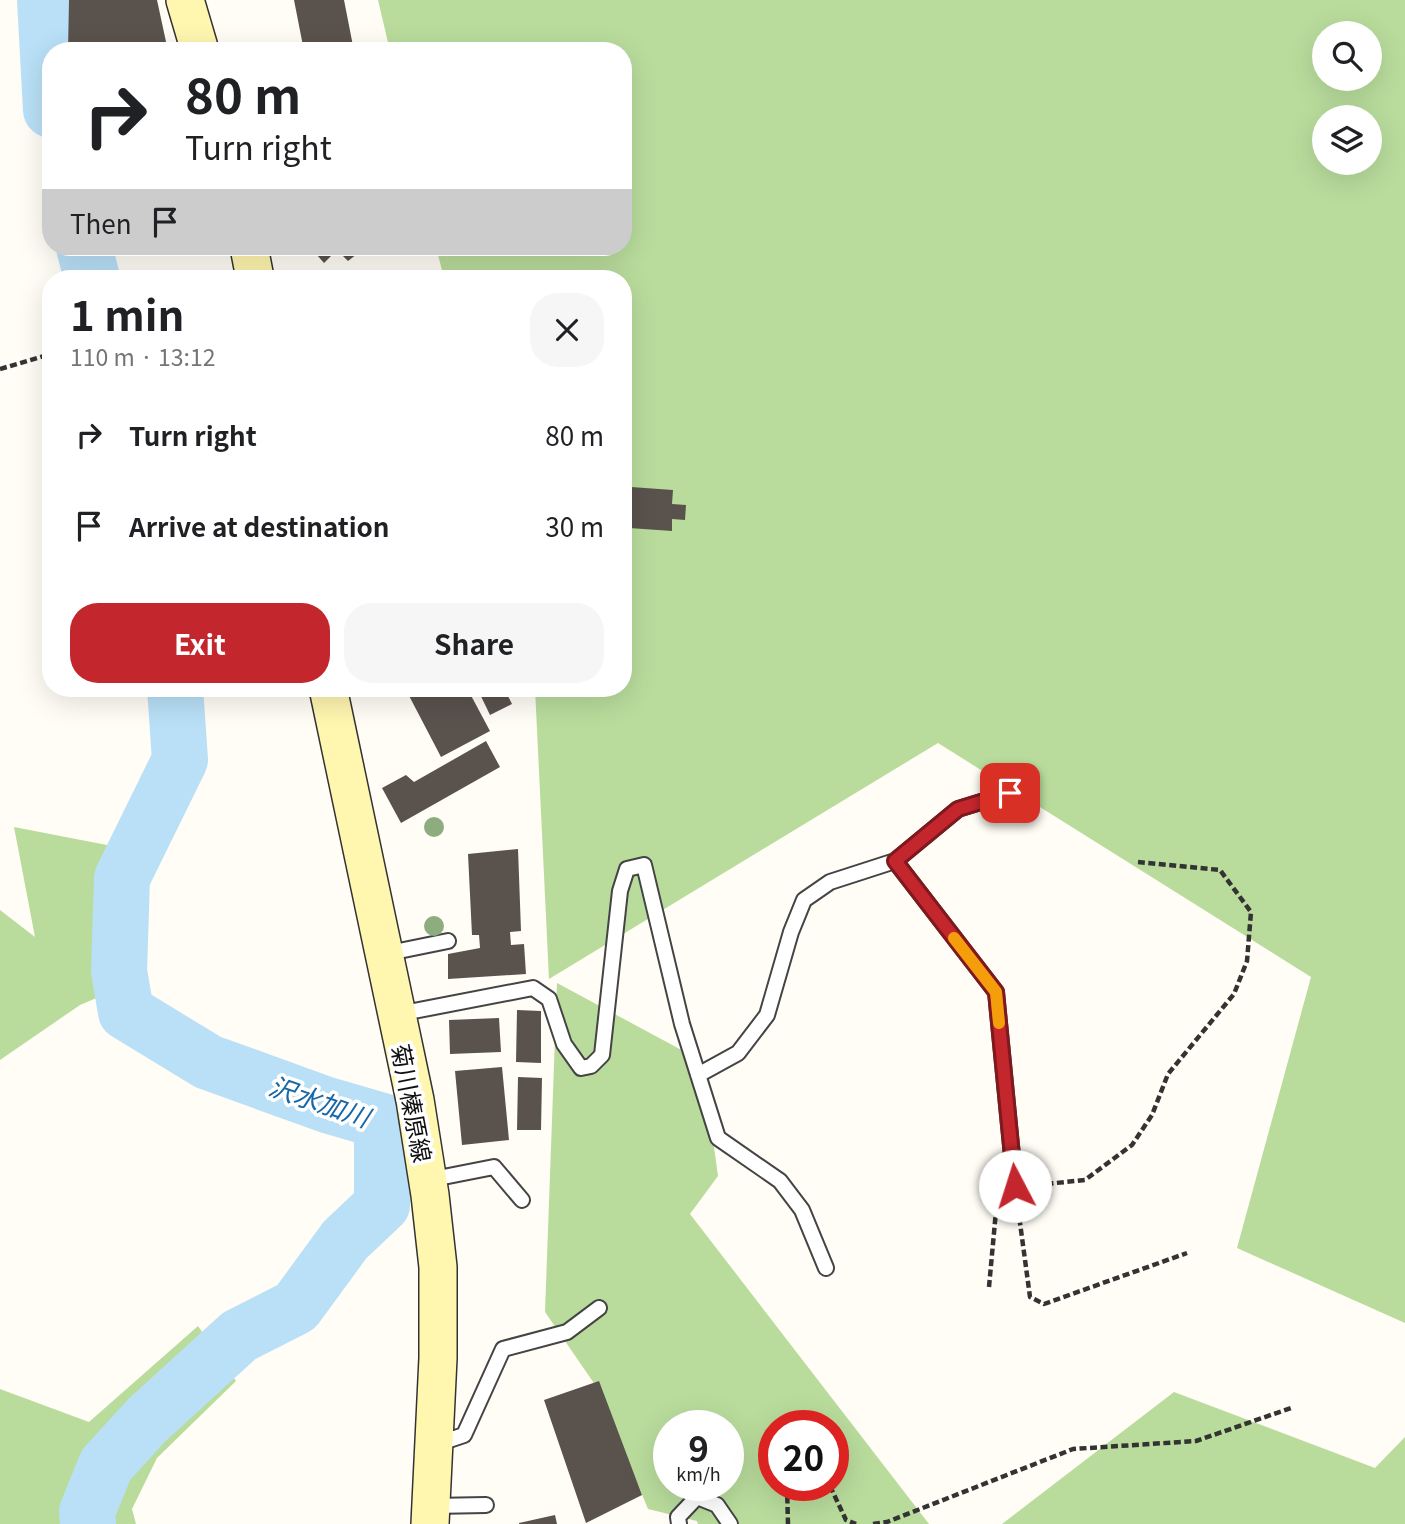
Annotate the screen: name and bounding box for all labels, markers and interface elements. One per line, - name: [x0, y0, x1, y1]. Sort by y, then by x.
- map controls: [1312, 21, 1382, 175]
- button: search: [1312, 21, 1382, 91]
- text: 80 m: [185, 57, 301, 128]
- icon: right: [70, 70, 161, 161]
- button: layers: [1312, 105, 1382, 175]
- text: Turn right: [185, 123, 332, 169]
- icon: arrive: [146, 203, 184, 241]
- text: Then: [70, 204, 132, 241]
- text: 1 min: [70, 282, 185, 343]
- button: close: [530, 293, 604, 367]
- text: 110 m · 13:12: [70, 339, 215, 373]
- icon: right: [70, 416, 108, 454]
- text: Turn right: [129, 416, 257, 453]
- text: 80 m: [545, 416, 604, 453]
- icon: arrive: [70, 507, 108, 545]
- text: Arrive at destination: [129, 507, 390, 544]
- text: 30 m: [545, 507, 604, 544]
- button: Exit: [70, 603, 330, 683]
- button: Share: [344, 603, 604, 683]
- pin: [980, 763, 1040, 823]
- icon: arrive: [991, 774, 1029, 812]
- street label: 菊川榛原線: [384, 1041, 442, 1165]
- water label: 沢水加川: [265, 1066, 378, 1135]
- position arrow: [978, 1149, 1052, 1223]
- speed limit sign: 20: [758, 1410, 849, 1501]
- text: 9: [688, 1421, 709, 1472]
- text: km/h: [676, 1460, 721, 1486]

